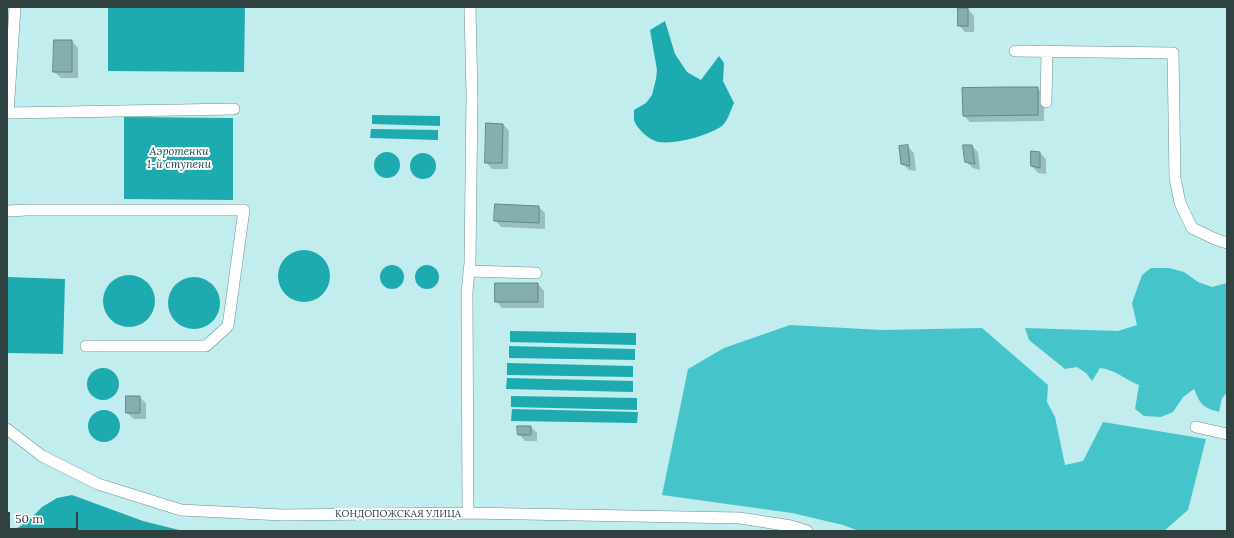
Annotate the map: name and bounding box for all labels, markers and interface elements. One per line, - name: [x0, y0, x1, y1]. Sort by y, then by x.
- water label: Аэротенки 1-й ступени: [147, 145, 211, 171]
- scale bar: [10, 504, 80, 530]
- street label: КОНДОПОЖСКАЯ УЛИЦА: [335, 508, 461, 520]
- text: 50 m: [15, 511, 43, 526]

